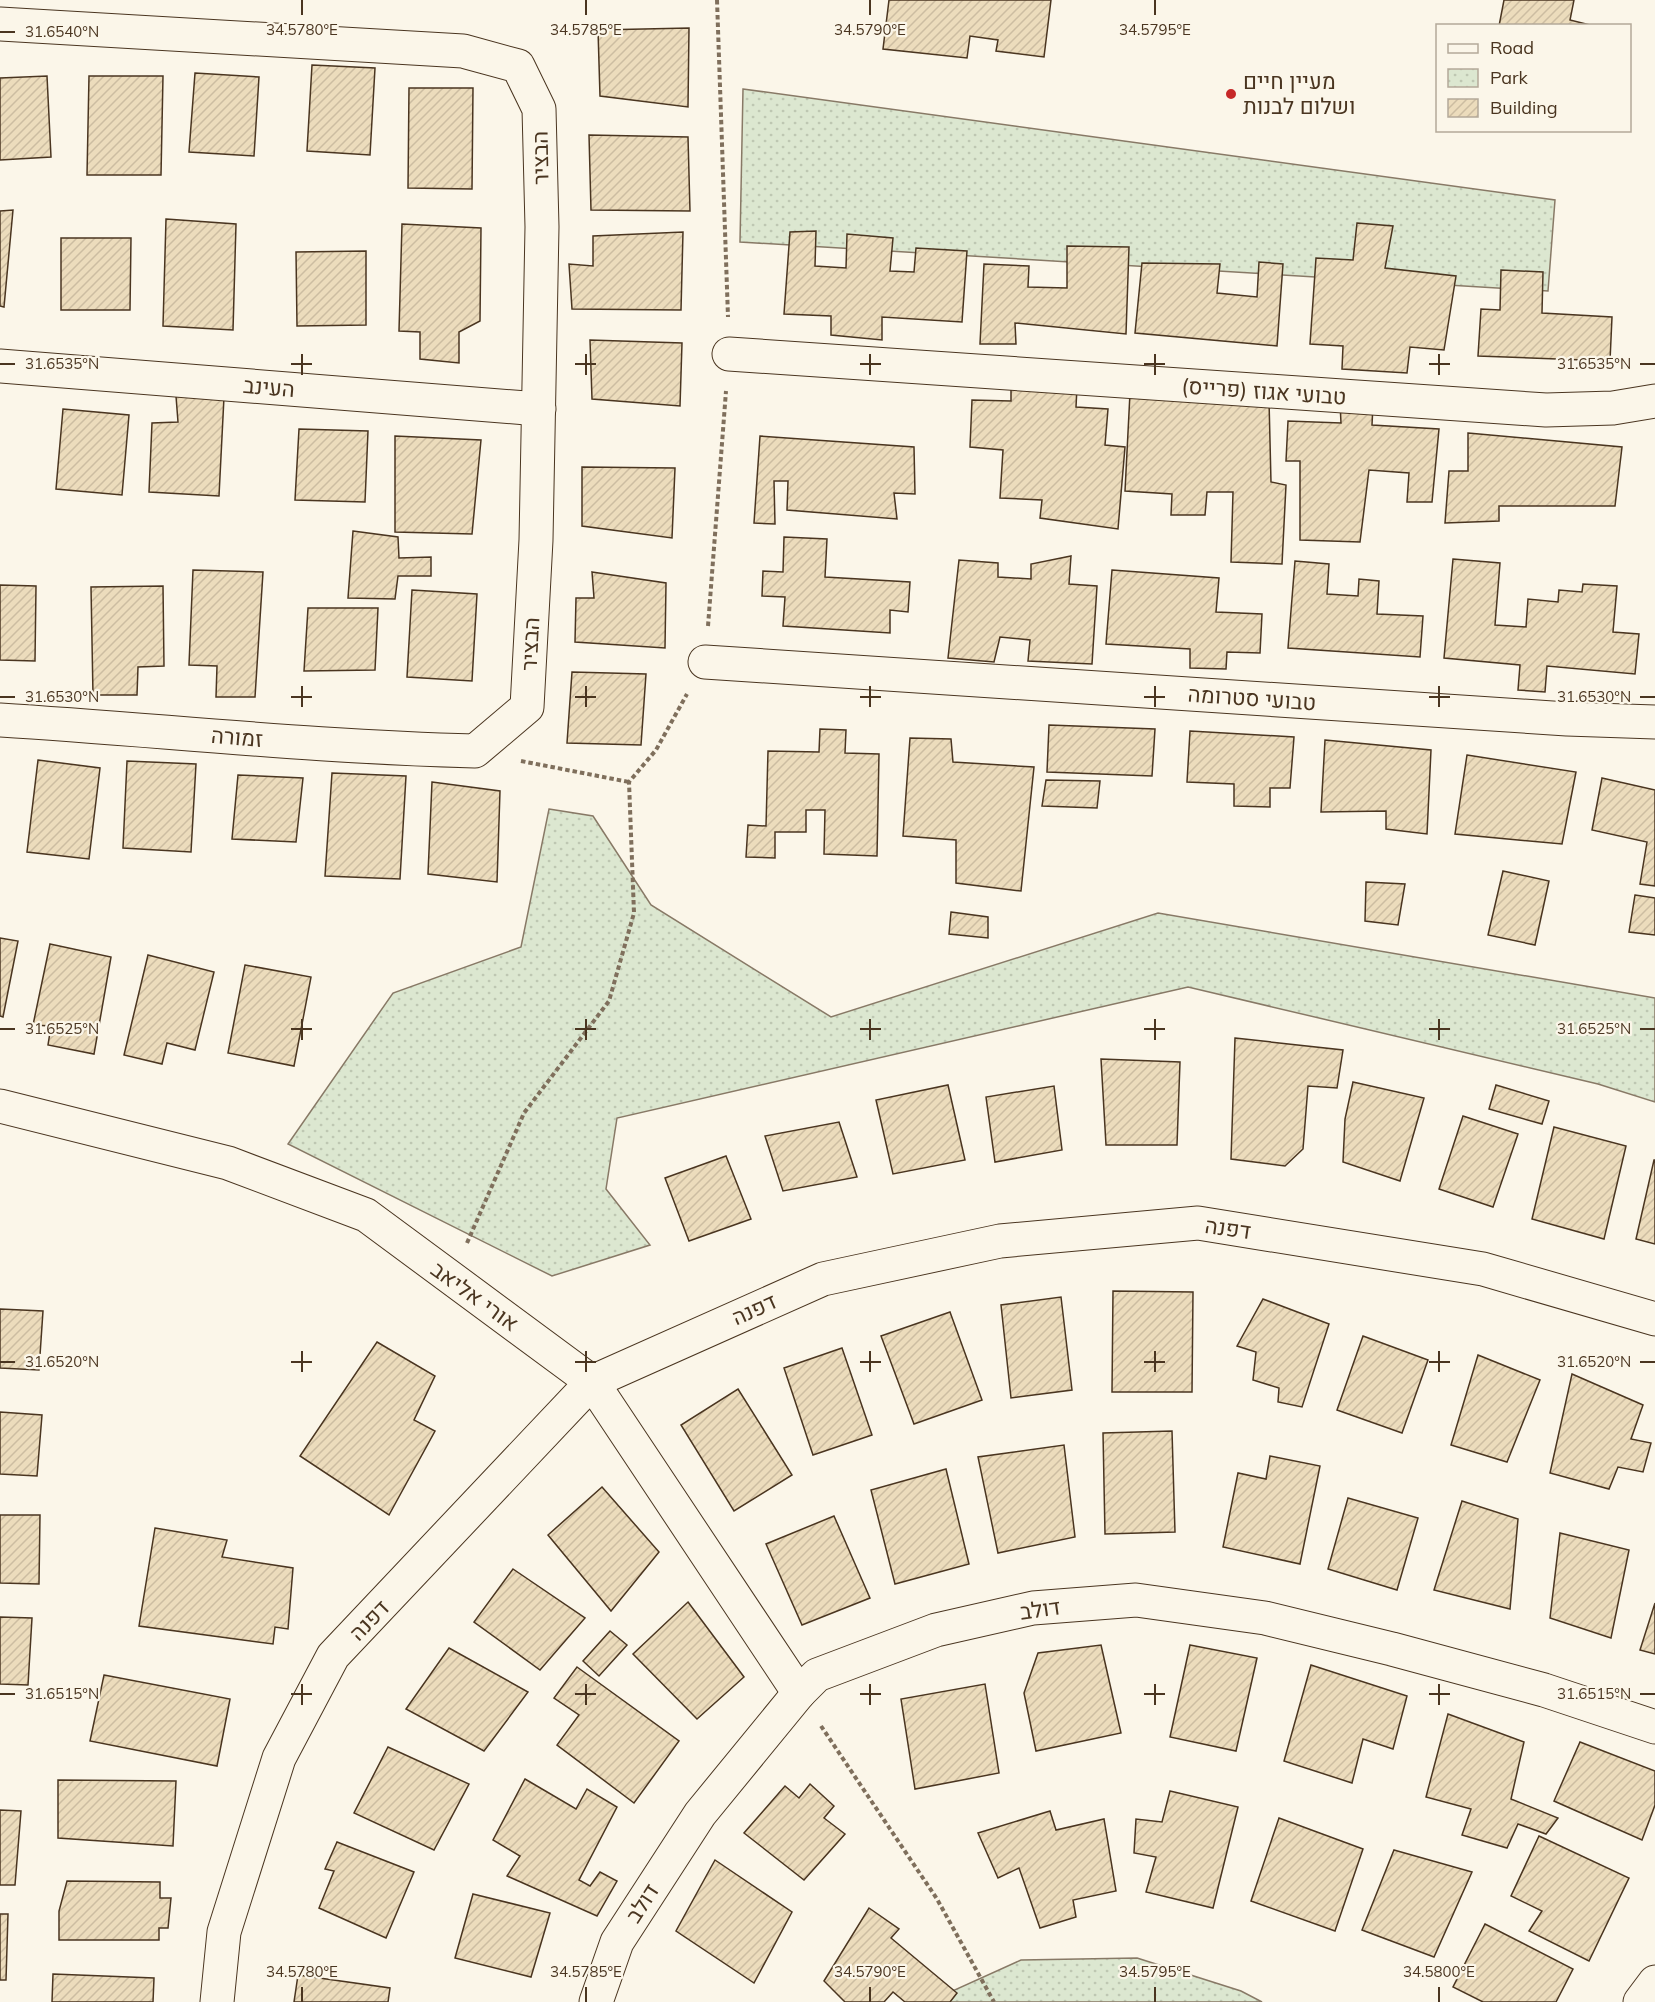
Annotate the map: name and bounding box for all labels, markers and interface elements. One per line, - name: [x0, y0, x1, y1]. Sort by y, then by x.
- text: 34.5780°E: [266, 20, 338, 39]
- text: 34.5785°E: [550, 20, 622, 39]
- text: 34.5790°E: [834, 20, 906, 39]
- text: 34.5795°E: [1119, 20, 1191, 39]
- text: 31.6540°N: [25, 22, 99, 41]
- legend: [1436, 24, 1631, 132]
- text: Road: [1490, 36, 1534, 59]
- text: Park: [1490, 66, 1529, 89]
- place label: מעיין חיים ושלום לבנות: [1243, 67, 1356, 120]
- marker: מעיין חיים ושלום לבנות: [1224, 87, 1238, 101]
- text: Building: [1490, 96, 1558, 119]
- street label: הבציר: [526, 131, 554, 185]
- text: 31.6535°N: [25, 354, 99, 373]
- text: 31.6535°N: [1557, 354, 1631, 373]
- street label: העינב: [242, 371, 296, 403]
- street label: טבועי אגוז (פרייס): [1181, 371, 1347, 411]
- street label: הבציר: [515, 616, 545, 672]
- street label: טבועי סטרומה: [1187, 680, 1317, 716]
- text: 31.6530°N: [25, 687, 99, 706]
- text: 31.6530°N: [1557, 687, 1631, 706]
- street label: זמורה: [210, 721, 264, 753]
- text: 31.6525°N: [25, 1019, 99, 1038]
- text: 31.6525°N: [1557, 1019, 1631, 1038]
- street label: דפנה: [1203, 1211, 1253, 1245]
- street label: אורי אליאב: [426, 1255, 524, 1337]
- street label: דפנה: [727, 1287, 781, 1331]
- text: 31.6520°N: [25, 1352, 99, 1371]
- text: 31.6520°N: [1557, 1352, 1631, 1371]
- street label: דולב: [1018, 1592, 1062, 1626]
- street label: דפנה: [343, 1594, 395, 1646]
- text: 31.6515°N: [25, 1684, 99, 1703]
- text: 31.6515°N: [1557, 1684, 1631, 1703]
- street label: דולב: [619, 1878, 665, 1928]
- text: 34.5780°E: [266, 1962, 338, 1981]
- text: 34.5785°E: [550, 1962, 622, 1981]
- text: 34.5790°E: [834, 1962, 906, 1981]
- text: 34.5795°E: [1119, 1962, 1191, 1981]
- text: 34.5800°E: [1403, 1962, 1475, 1981]

